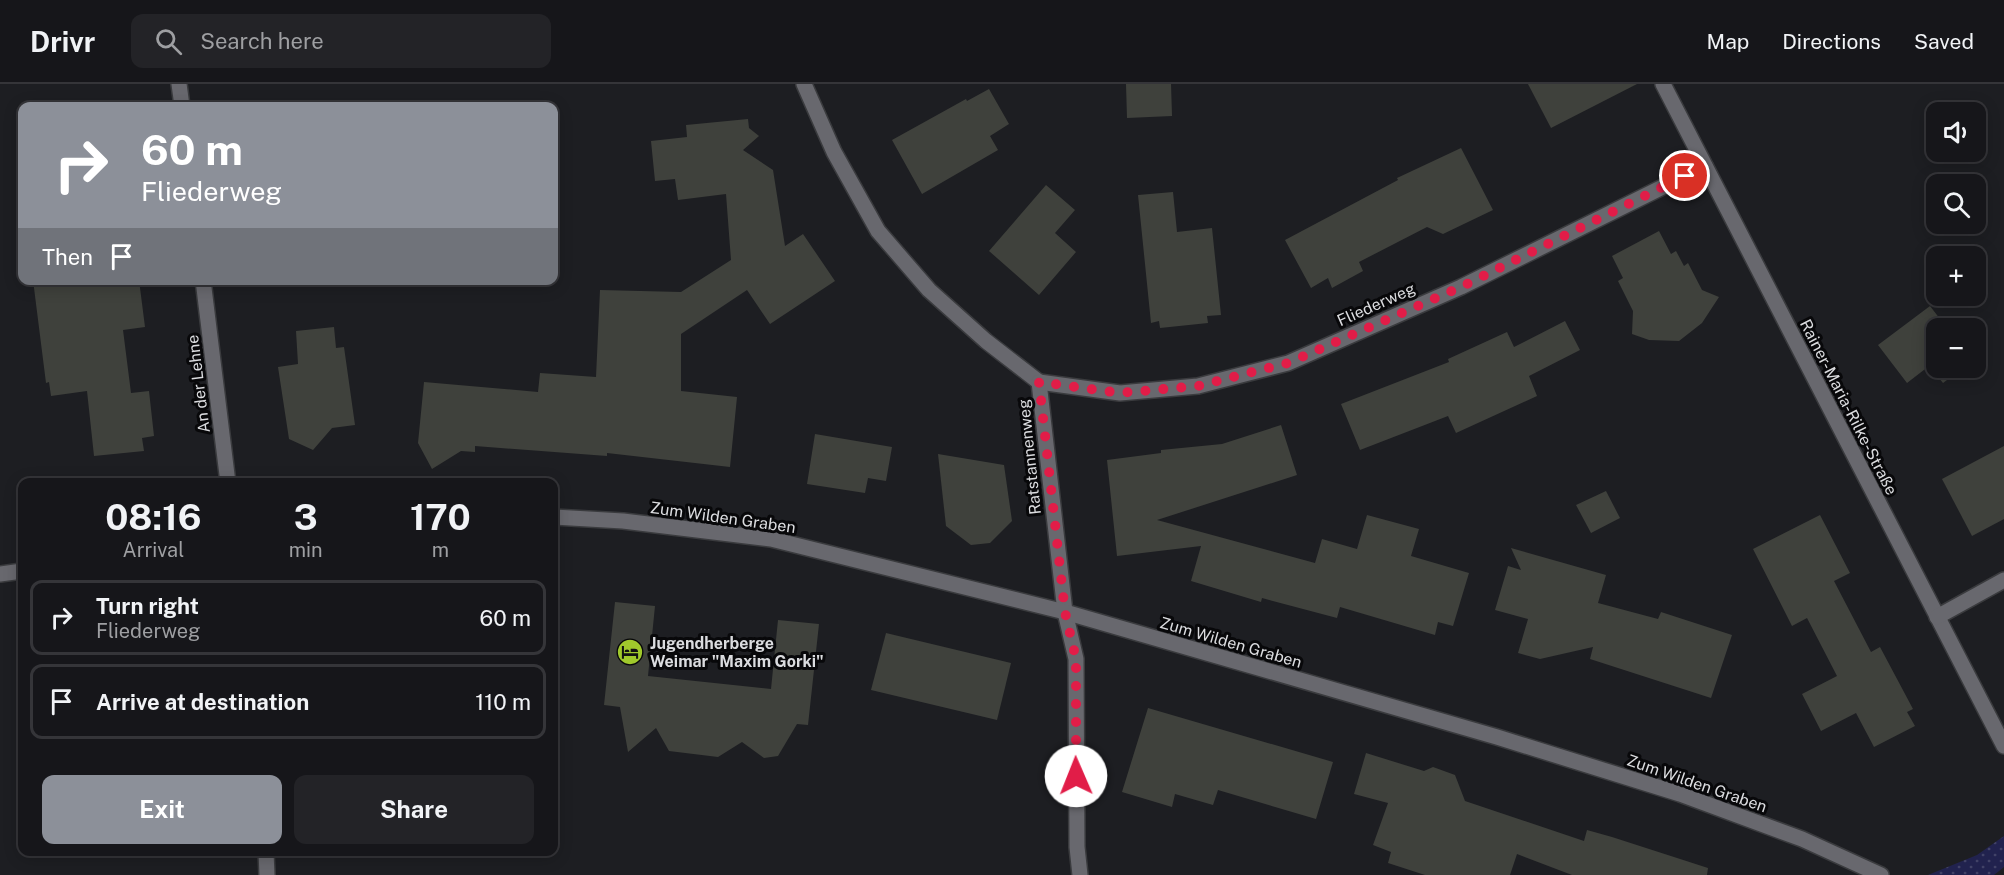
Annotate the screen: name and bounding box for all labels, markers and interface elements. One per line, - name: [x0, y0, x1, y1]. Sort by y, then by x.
- search box: [131, 14, 551, 68]
- text: Drivr: [30, 25, 95, 58]
- icon: search: [152, 25, 185, 58]
- text: Search here: [200, 28, 324, 54]
- text: Map: [1707, 29, 1749, 54]
- text: Directions: [1782, 29, 1881, 54]
- text: Saved: [1914, 29, 1974, 54]
- map controls: [1926, 102, 1986, 378]
- button: sound: [1926, 102, 1986, 162]
- text: 60 m: [141, 125, 243, 174]
- icon: right: [42, 126, 120, 204]
- pin: [1659, 150, 1710, 201]
- icon: arrive: [1668, 159, 1701, 192]
- button: search: [1926, 174, 1986, 234]
- text: Fliederweg: [141, 175, 282, 207]
- icon: arrive: [105, 240, 138, 273]
- text: Then: [42, 244, 93, 270]
- button: +: [1926, 246, 1986, 306]
- street label: Fliederweg: [1334, 279, 1418, 330]
- street label: Rainer-Maria-Rilke-Straße: [1796, 316, 1901, 498]
- button: −: [1926, 318, 1986, 378]
- street label: An der Lehne: [183, 334, 214, 434]
- street label: Ratstannenweg: [1014, 398, 1045, 516]
- text: 08:16: [105, 496, 201, 538]
- text: 3: [294, 496, 318, 538]
- text: 170: [410, 496, 471, 538]
- street label: Zum Wilden Graben: [649, 498, 797, 537]
- text: Arrival: [122, 538, 184, 562]
- text: min: [289, 538, 323, 562]
- text: m: [432, 538, 449, 562]
- text: Turn right: [96, 593, 199, 619]
- icon: right: [45, 601, 78, 634]
- text: 60 m: [480, 605, 531, 631]
- street label: Zum Wilden Graben: [1158, 613, 1304, 672]
- text: Fliederweg: [96, 619, 201, 643]
- place label: Jugendherberge Weimar "Maxim Gorki": [650, 634, 824, 671]
- hotel icon: Jugendherberge Weimar "Maxim Gorki": [615, 637, 645, 667]
- icon: arrive: [45, 685, 78, 718]
- text: Arrive at destination: [96, 689, 309, 715]
- text: 110 m: [475, 689, 531, 715]
- position arrow: [1044, 744, 1108, 808]
- street label: Zum Wilden Graben: [1624, 751, 1769, 816]
- button: Exit: [42, 775, 282, 844]
- button: Share: [294, 775, 534, 844]

